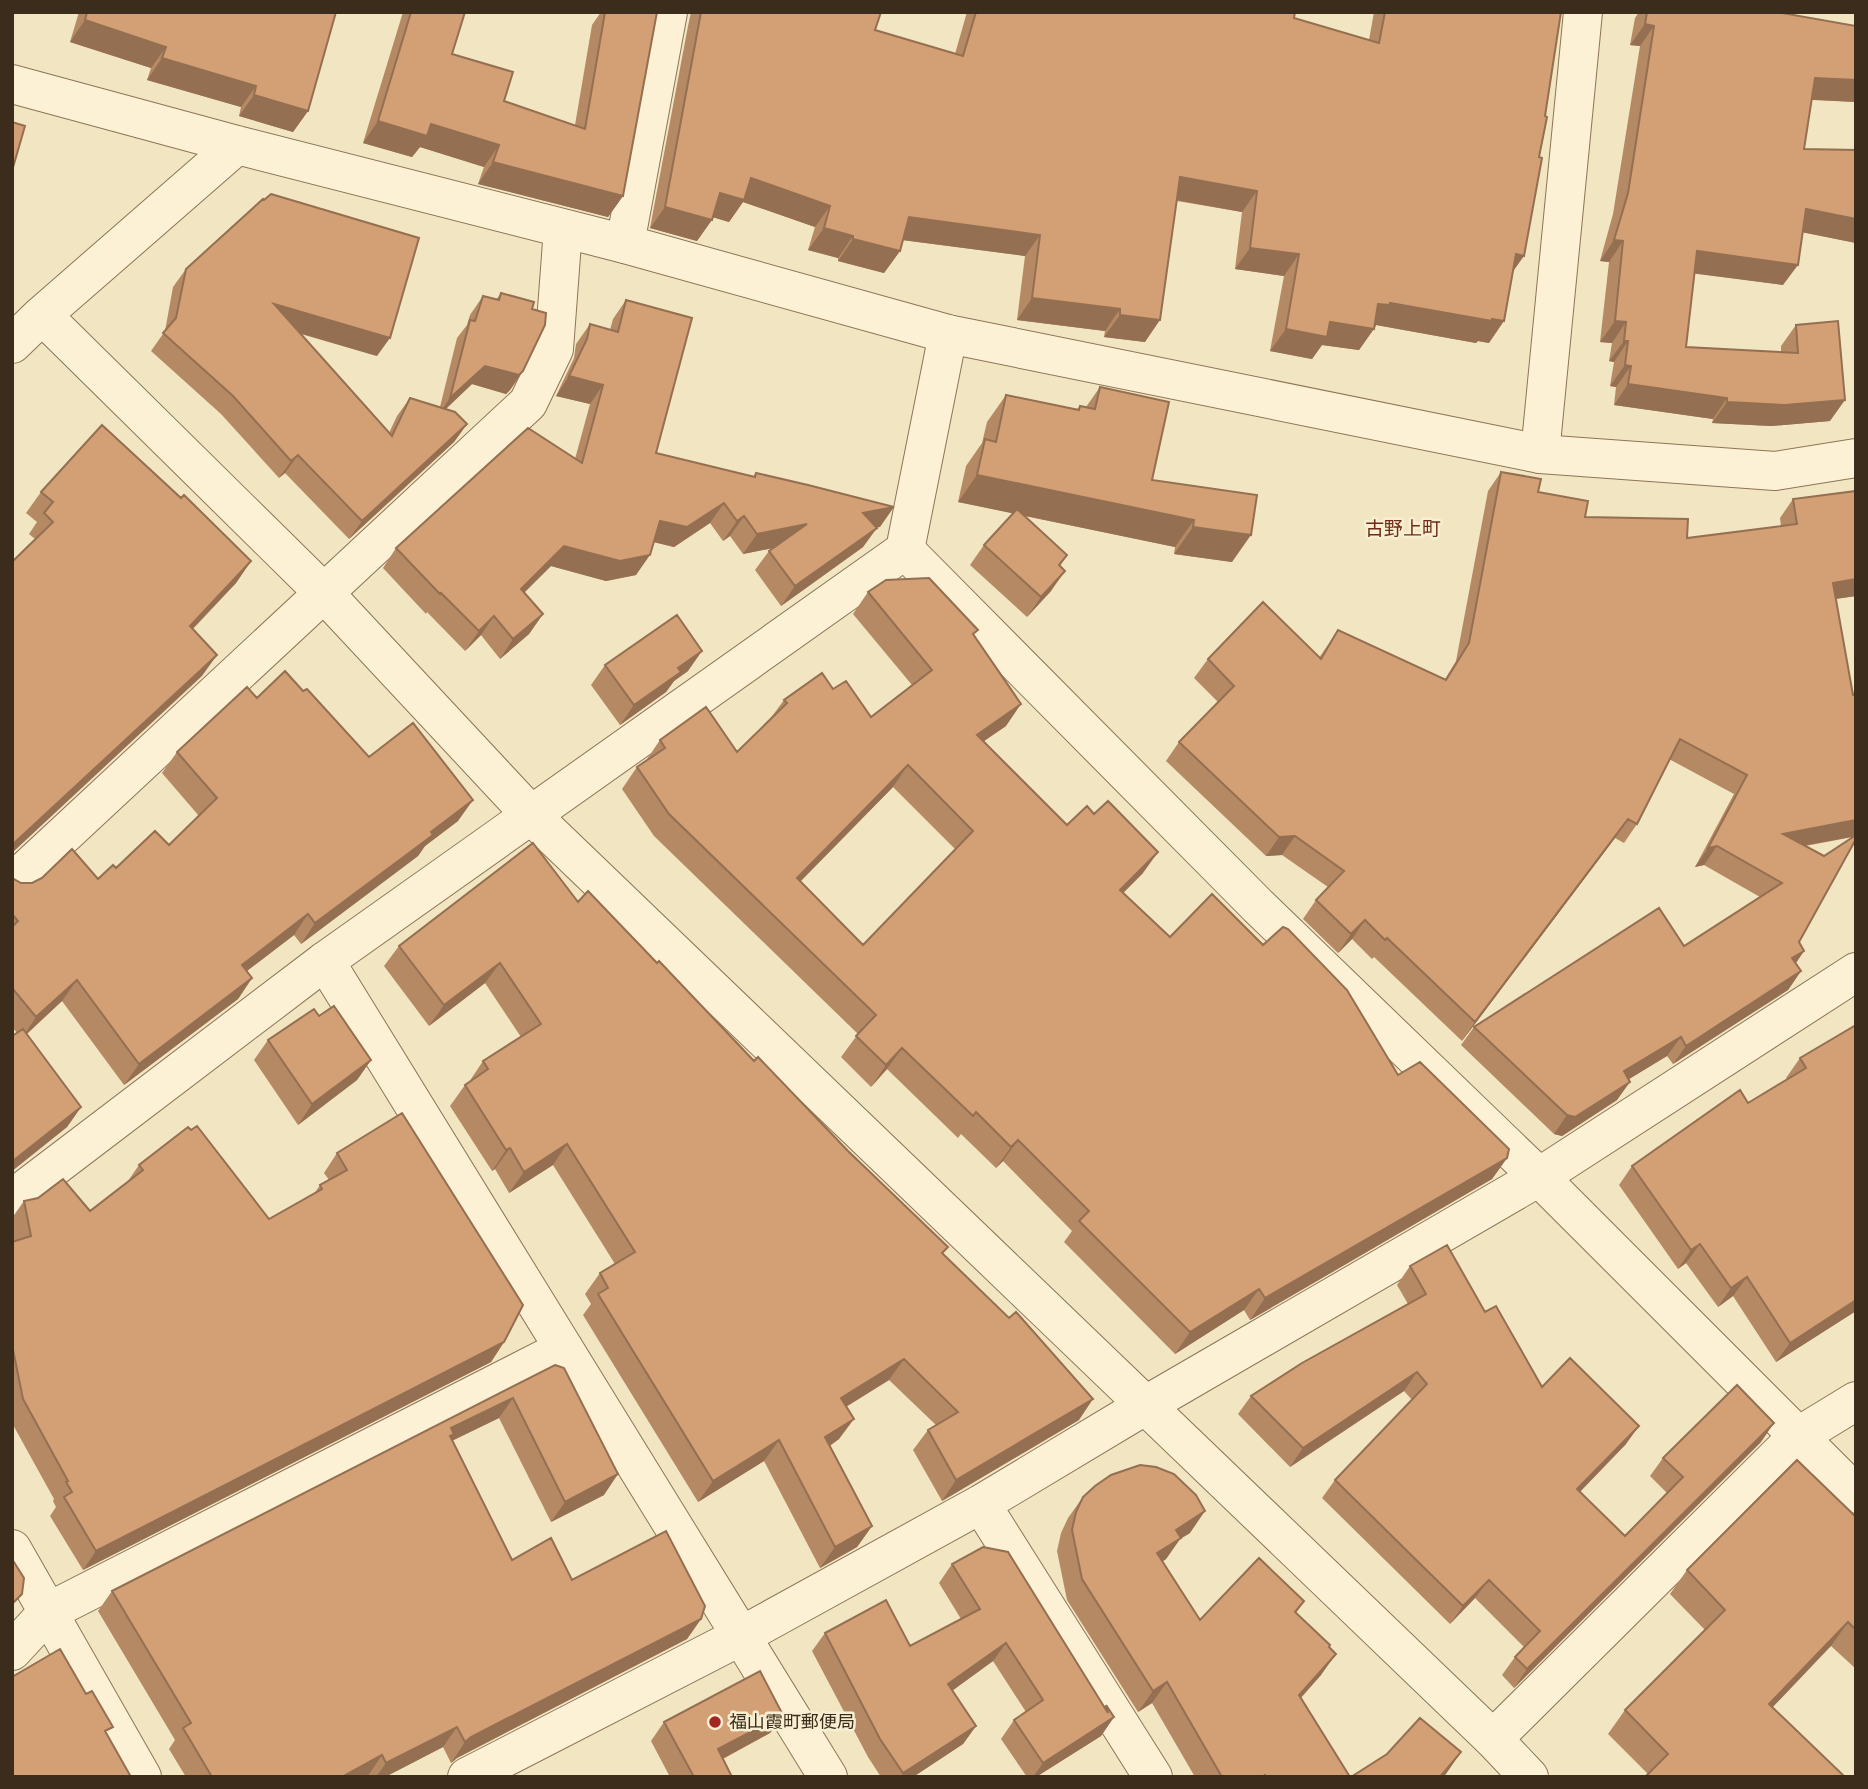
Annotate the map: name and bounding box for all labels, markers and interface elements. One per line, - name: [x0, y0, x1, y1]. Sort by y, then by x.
- district label: 古野上町: [1365, 515, 1441, 541]
- place label: 福山霞町郵便局: [729, 1709, 855, 1734]
- marker: 福山霞町郵便局: [707, 1714, 723, 1730]

